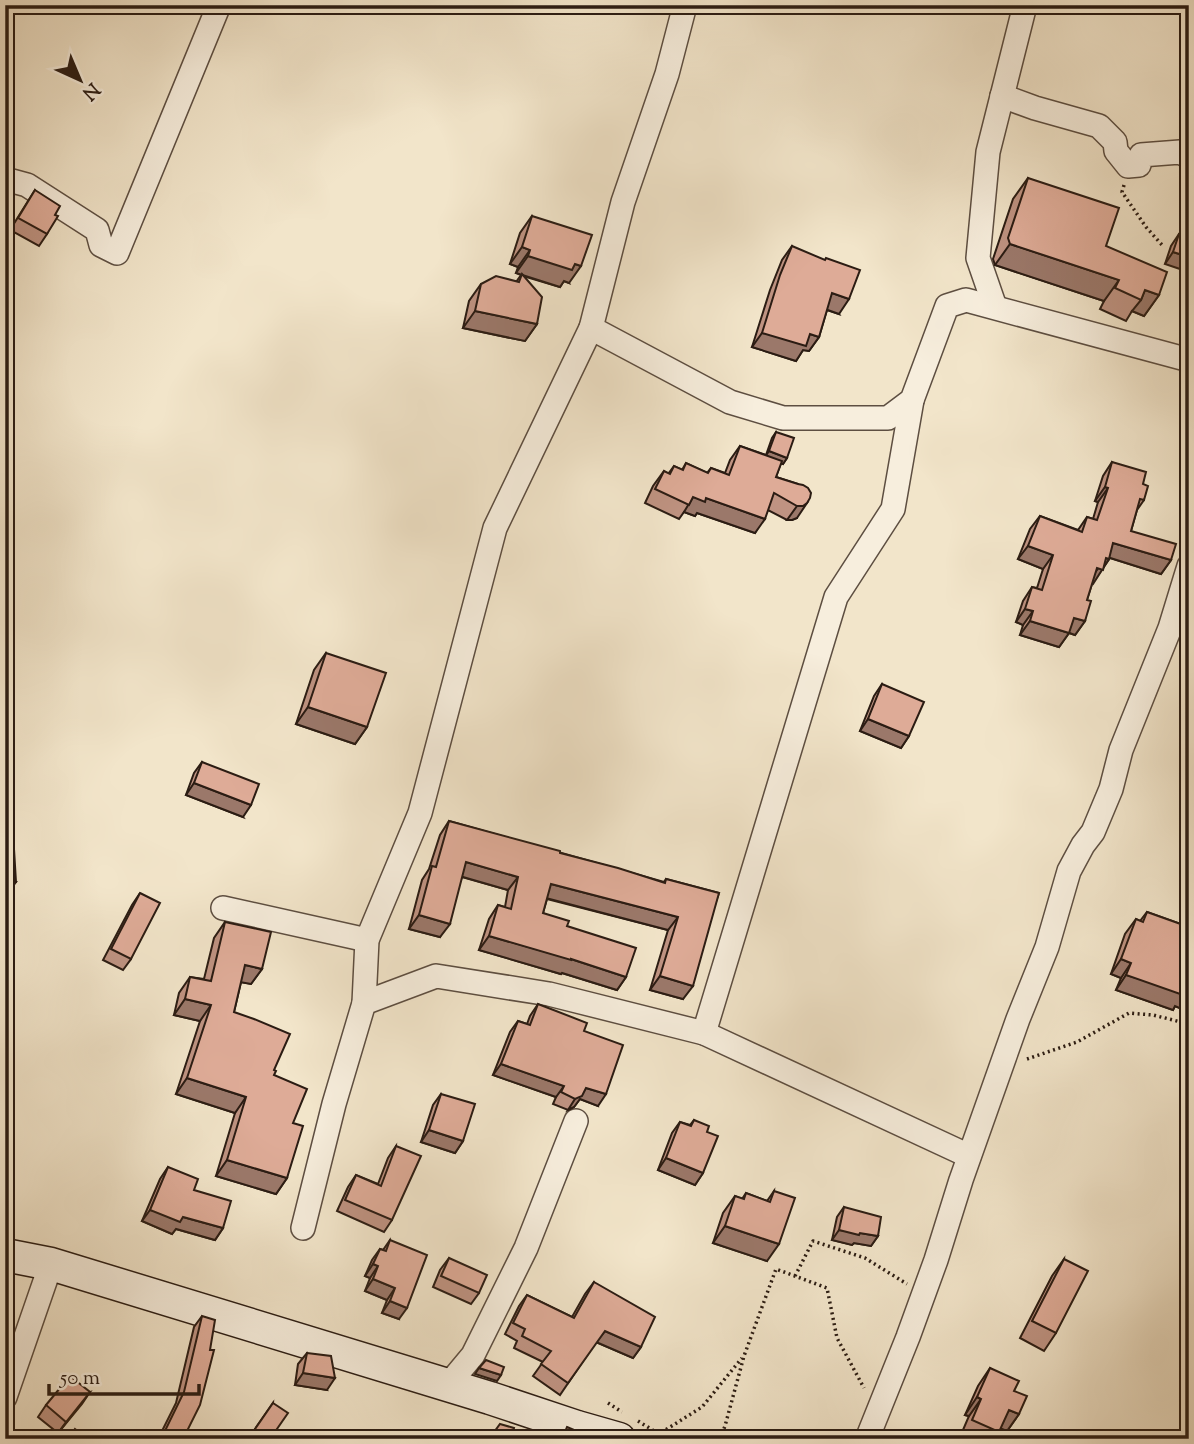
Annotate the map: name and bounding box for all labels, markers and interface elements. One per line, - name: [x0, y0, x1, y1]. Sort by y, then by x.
- north arrow: [46, 46, 116, 116]
- text: N: [75, 75, 105, 105]
- scale bar: [49, 1353, 200, 1397]
- text: 50 m: [59, 1364, 100, 1394]

